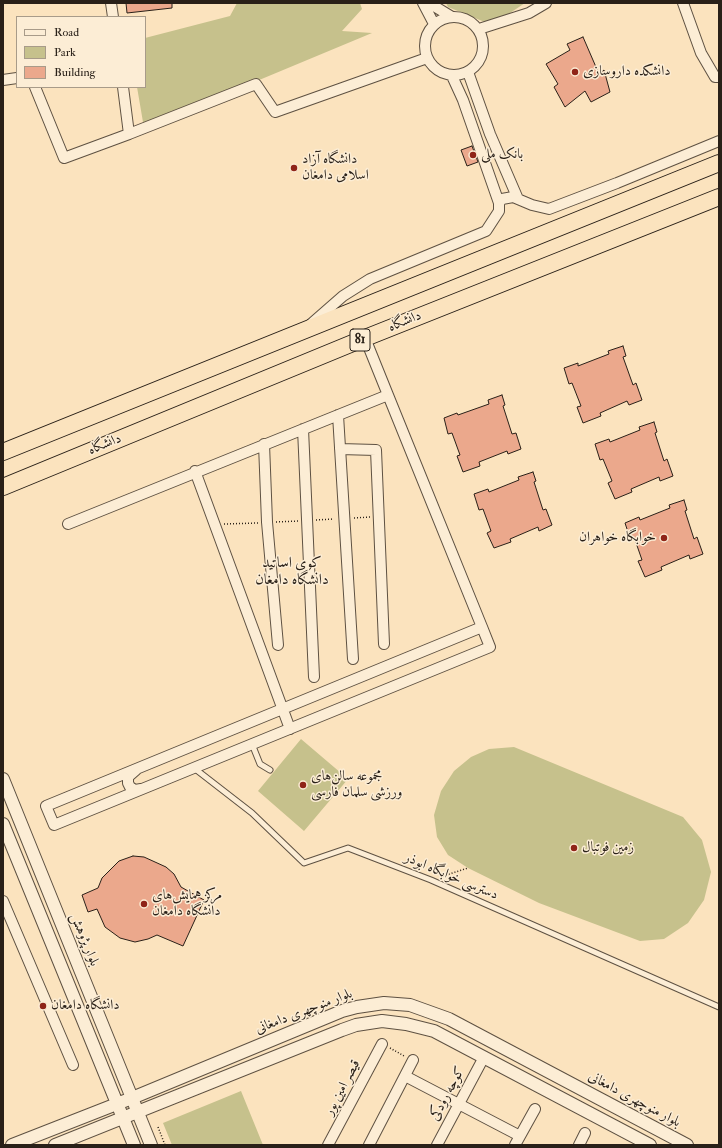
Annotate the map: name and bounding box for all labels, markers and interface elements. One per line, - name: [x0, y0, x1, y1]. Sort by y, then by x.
- legend: [16, 16, 146, 88]
- text: Road: [54, 25, 79, 40]
- text: Park: [54, 45, 76, 60]
- place label: دانشکده داروسازی: [583, 64, 670, 80]
- text: Building: [54, 65, 95, 80]
- marker: دانشکده داروسازی: [570, 67, 580, 77]
- place label: بانک ملی: [481, 147, 523, 163]
- marker: بانک ملی: [468, 150, 478, 160]
- place label: دانشگاه آزاد اسلامی دامغان: [302, 152, 369, 184]
- marker: دانشگاه آزاد اسلامی دامغان: [289, 163, 299, 173]
- street label: دانشگاه: [386, 308, 424, 336]
- road number: 81: [350, 329, 370, 351]
- street label: دانشگاه: [86, 431, 124, 459]
- place label: خوابگاه خواهران: [579, 530, 656, 546]
- marker: خوابگاه خواهران: [659, 533, 669, 543]
- district label: کوی اساتید دانشگاه دامغان: [255, 555, 329, 590]
- place label: مجموعه سالن‌های ورزشی سلمان فارسی: [311, 769, 402, 802]
- marker: مجموعه سالن‌های ورزشی سلمان فارسی: [298, 780, 308, 790]
- place label: زمین فوتبال: [582, 840, 634, 856]
- marker: زمین فوتبال: [569, 843, 579, 853]
- street label: دسترسی خوابگاه ابوذر: [402, 850, 500, 904]
- place label: مرکز همایش‌های دانشگاه دامغان: [152, 888, 222, 920]
- marker: مرکز همایش‌های دانشگاه دامغان: [139, 899, 149, 909]
- street label: بلوار پژوهش: [66, 911, 102, 969]
- street label: بلوار منوچهری دامغانی: [253, 986, 355, 1038]
- place label: دانشگاه دامغان: [51, 998, 120, 1014]
- marker: دانشگاه دامغان: [38, 1001, 48, 1011]
- street label: قیصر امین پور: [321, 1057, 365, 1119]
- street label: کوچه رودکی: [427, 1064, 469, 1124]
- street label: بلوار منوچهری دامغانی: [585, 1069, 683, 1131]

